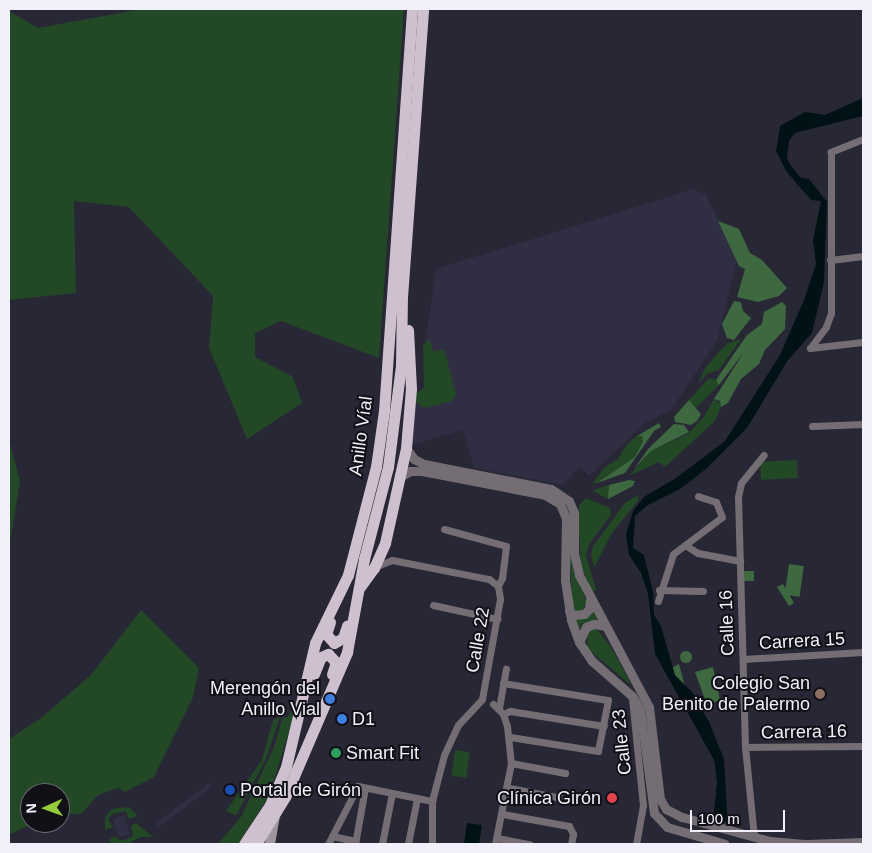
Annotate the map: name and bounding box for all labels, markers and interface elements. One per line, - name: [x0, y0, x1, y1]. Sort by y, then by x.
- street label: Anillo Víal: [345, 395, 377, 477]
- street label: Calle 16: [715, 590, 739, 656]
- street label: Calle 22: [462, 606, 494, 674]
- street label: Carrera 15: [758, 628, 846, 654]
- place label: Colegio San Benito de Palermo: [662, 673, 810, 716]
- place label: Merengón del Anillo Vial: [210, 678, 320, 721]
- marker: Colegio San Benito de Palermo: [814, 688, 826, 700]
- marker: Merengón del Anillo Vial: [324, 693, 336, 705]
- place label: D1: [352, 708, 375, 730]
- street label: Calle 23: [608, 708, 636, 776]
- marker: D1: [336, 713, 348, 725]
- street label: Carrera 16: [761, 720, 847, 744]
- place label: Smart Fit: [346, 742, 419, 764]
- marker: Smart Fit: [330, 747, 342, 759]
- place label: Portal de Girón: [240, 779, 361, 801]
- north arrow: [20, 783, 70, 833]
- marker: Portal de Girón: [224, 784, 236, 796]
- place label: Clínica Girón: [497, 787, 601, 809]
- marker: Clínica Girón: [605, 791, 619, 805]
- scale bar: [692, 800, 787, 832]
- text: N: [23, 803, 39, 814]
- text: 100 m: [698, 810, 740, 827]

